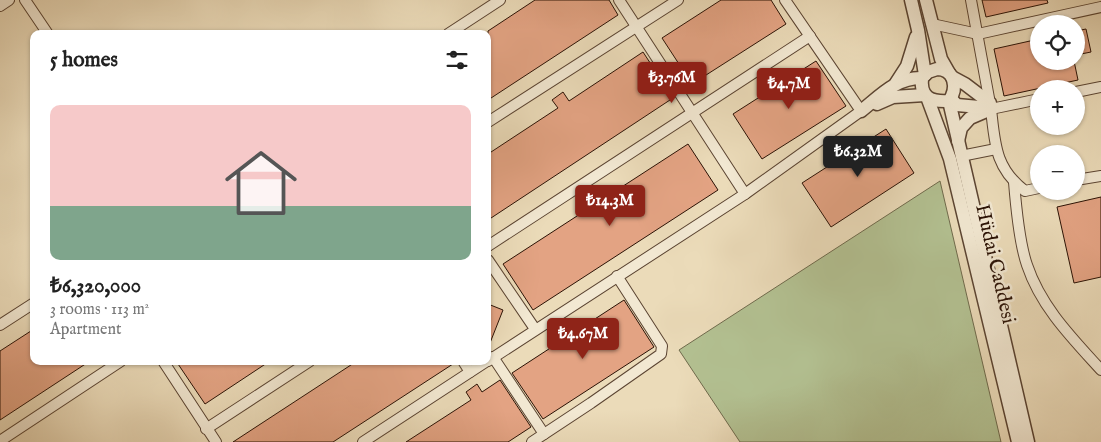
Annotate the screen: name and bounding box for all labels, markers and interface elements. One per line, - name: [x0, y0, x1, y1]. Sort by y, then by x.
- map controls: [1030, 15, 1085, 200]
- button: locate: [1030, 15, 1085, 70]
- icon: filters: [443, 46, 471, 74]
- text: 5 homes: [50, 47, 118, 74]
- pin: ₺3.76M: [631, 62, 713, 104]
- text: ₺3.76M: [649, 68, 696, 88]
- pin: ₺4.7M: [754, 68, 824, 110]
- text: ₺4.7M: [768, 74, 810, 94]
- button: +: [1030, 80, 1085, 135]
- pin: ₺6.32M: [817, 136, 899, 178]
- icon: home: [216, 138, 306, 228]
- text: ₺6.32M: [834, 142, 882, 162]
- button: −: [1030, 145, 1085, 200]
- pin: ₺14.3M: [569, 184, 651, 227]
- text: ₺14.3M: [586, 191, 634, 211]
- street label: Hüdai Caddesi: [969, 202, 1021, 326]
- text: ₺6,320,000: [50, 273, 141, 300]
- text: 3 rooms · 113 m²: [50, 300, 149, 320]
- pin: ₺4.67M: [542, 318, 624, 360]
- text: Apartment: [50, 320, 121, 340]
- text: ₺4.67M: [558, 324, 608, 344]

